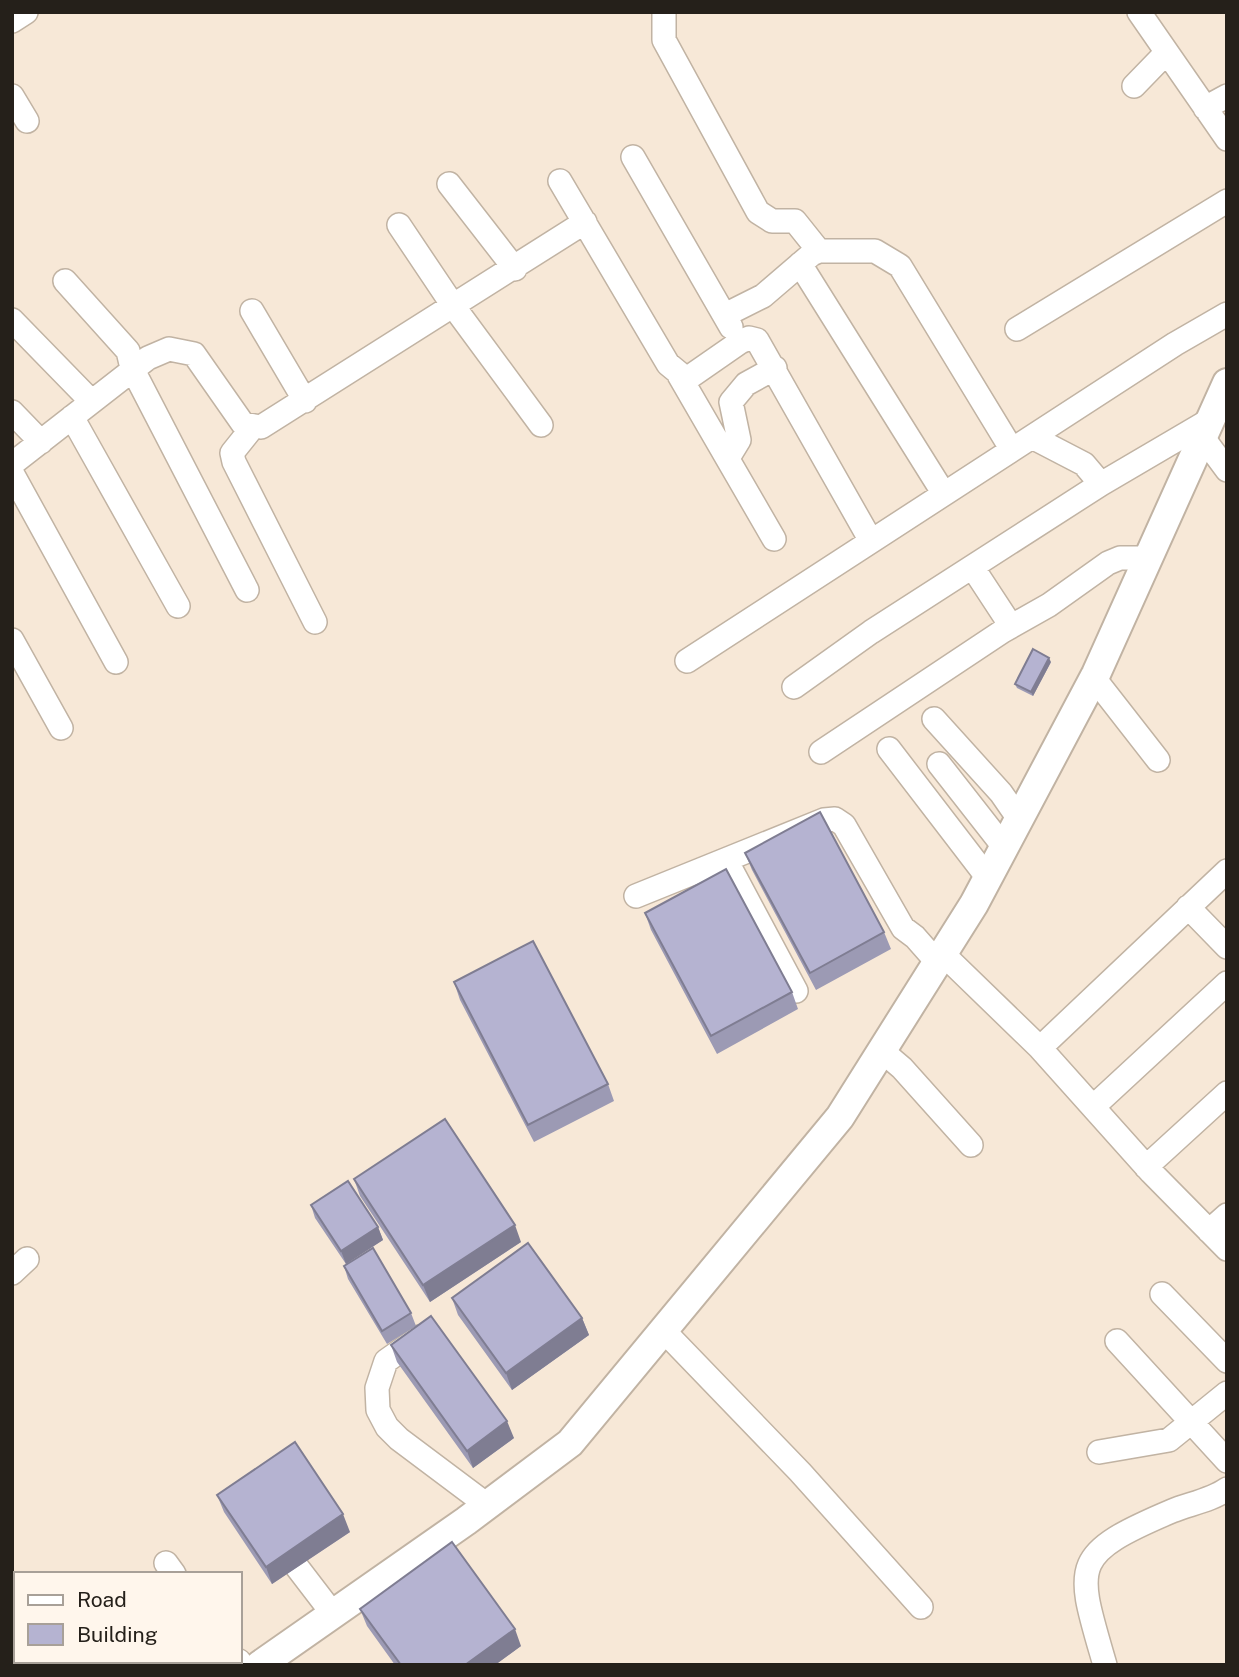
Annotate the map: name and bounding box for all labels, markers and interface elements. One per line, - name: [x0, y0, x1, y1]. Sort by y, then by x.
- legend: [14, 1572, 242, 1663]
- text: Road: [77, 1587, 127, 1612]
- text: Building: [77, 1622, 158, 1647]

